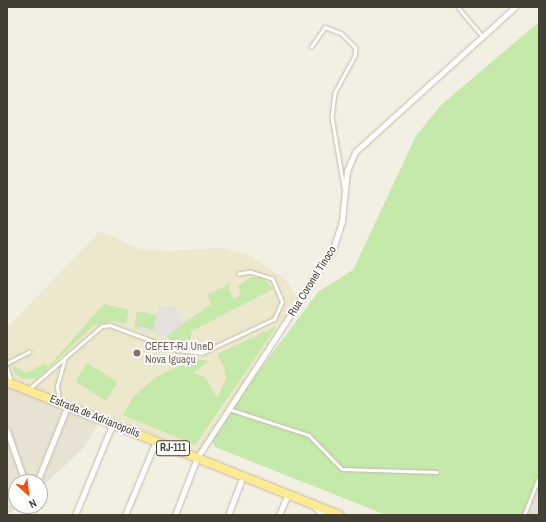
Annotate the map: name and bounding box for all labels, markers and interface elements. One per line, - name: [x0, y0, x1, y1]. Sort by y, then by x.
- street label: Rua Coronel Tinoco: [285, 243, 339, 319]
- place label: CEFET-RJ UneD Nova Iguaçu: [145, 340, 214, 366]
- marker: CEFET-RJ UneD Nova Iguaçu: [132, 348, 142, 358]
- street label: Estrada de Adrianópolis: [48, 392, 142, 440]
- road number: RJ-111: [156, 440, 190, 456]
- north arrow: [8, 474, 48, 514]
- text: N: [27, 496, 39, 512]

